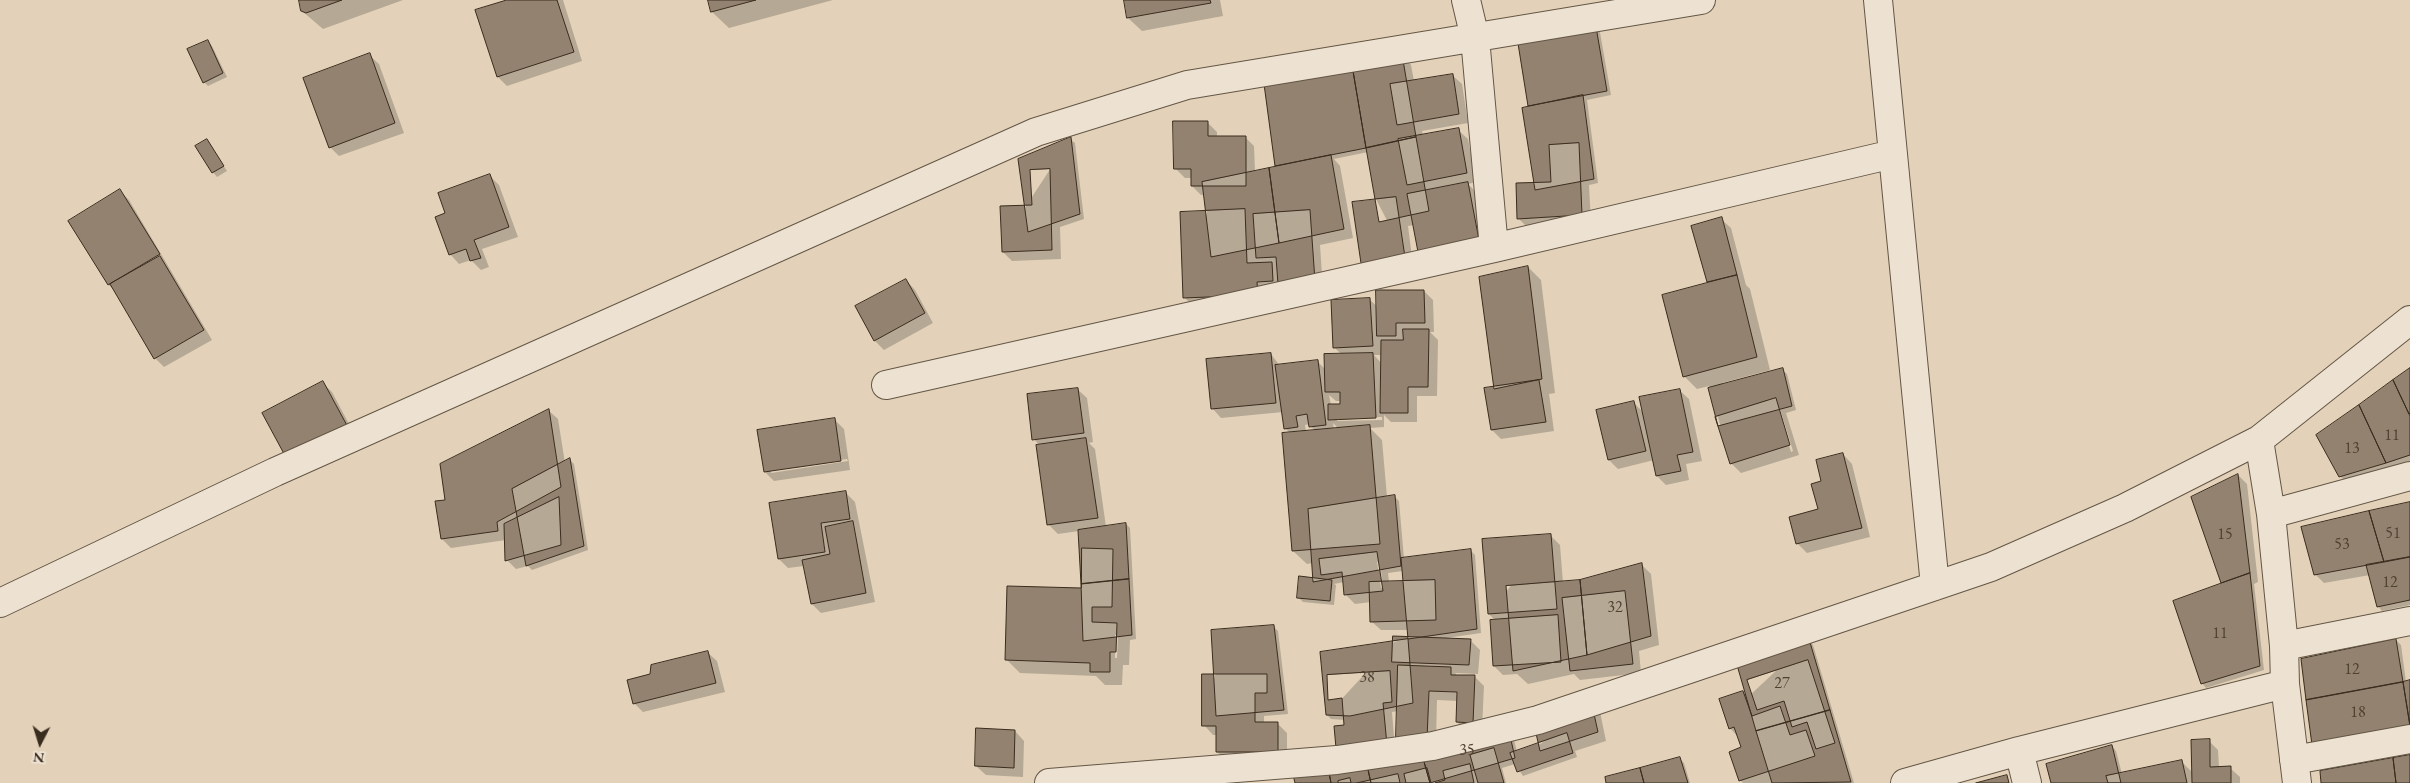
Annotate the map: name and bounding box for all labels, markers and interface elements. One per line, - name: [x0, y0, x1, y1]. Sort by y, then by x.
- house number: 11: [2384, 426, 2400, 446]
- house number: 13: [2344, 439, 2360, 459]
- house number: 51: [2385, 524, 2401, 544]
- house number: 15: [2217, 525, 2233, 545]
- house number: 53: [2334, 535, 2350, 555]
- house number: 12: [2382, 573, 2398, 593]
- house number: 32: [1607, 598, 1623, 618]
- house number: 11: [2212, 624, 2228, 644]
- house number: 12: [2344, 660, 2360, 680]
- house number: 38: [1359, 668, 1375, 688]
- house number: 27: [1774, 674, 1790, 694]
- house number: 18: [2350, 703, 2366, 723]
- north arrow: [15, 718, 65, 768]
- house number: 35: [1459, 741, 1475, 761]
- text: N: [32, 748, 45, 767]

